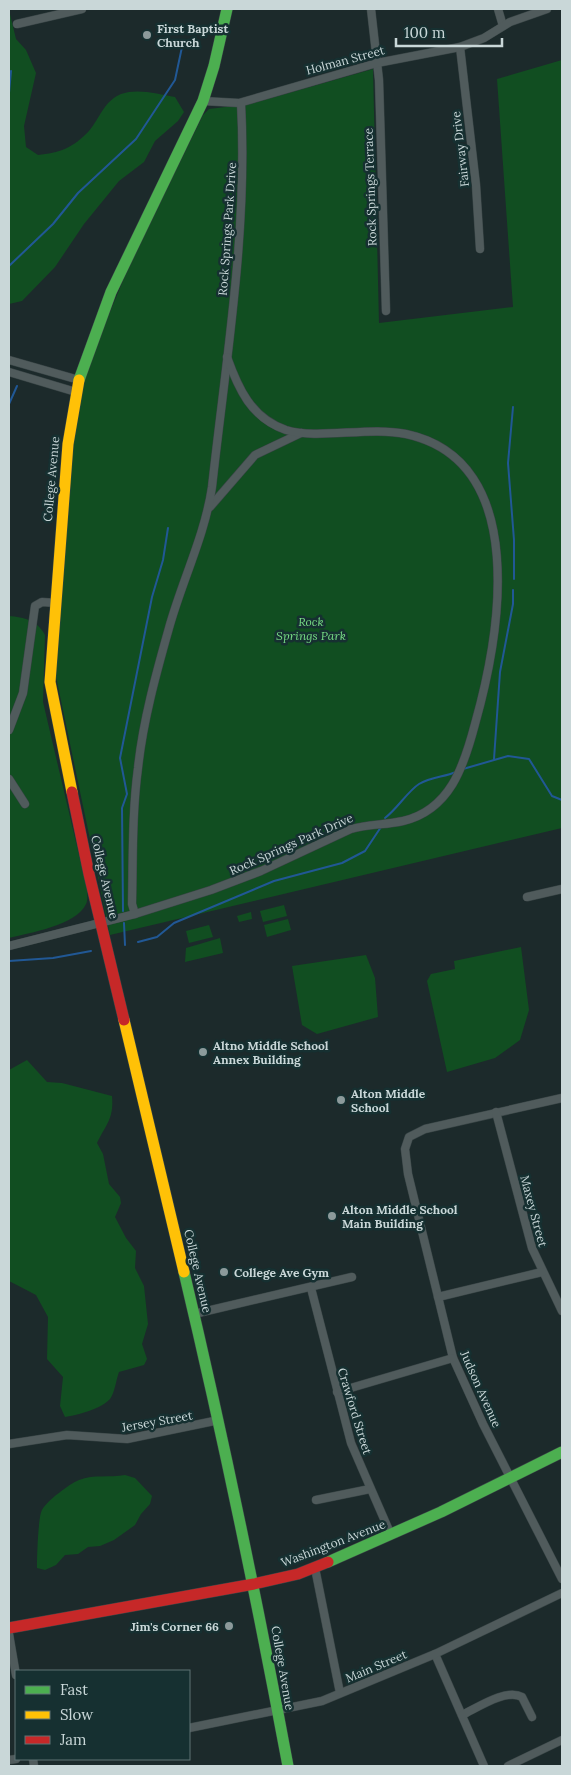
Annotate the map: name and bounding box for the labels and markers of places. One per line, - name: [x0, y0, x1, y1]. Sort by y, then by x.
- place label: First Baptist Church: [157, 21, 229, 50]
- marker: First Baptist Church: [141, 29, 153, 41]
- place label: Altno Middle School Annex Building: [213, 1038, 329, 1067]
- marker: Altno Middle School Annex Building: [197, 1046, 209, 1058]
- place label: Alton Middle School: [351, 1086, 426, 1115]
- marker: Alton Middle School: [335, 1094, 347, 1106]
- place label: Alton Middle School Main Building: [342, 1202, 458, 1231]
- marker: Alton Middle School Main Building: [326, 1210, 338, 1222]
- place label: College Ave Gym: [234, 1265, 329, 1280]
- marker: College Ave Gym: [218, 1266, 230, 1278]
- place label: Jim's Corner 66: [130, 1619, 219, 1634]
- marker: Jim's Corner 66: [223, 1620, 235, 1632]

